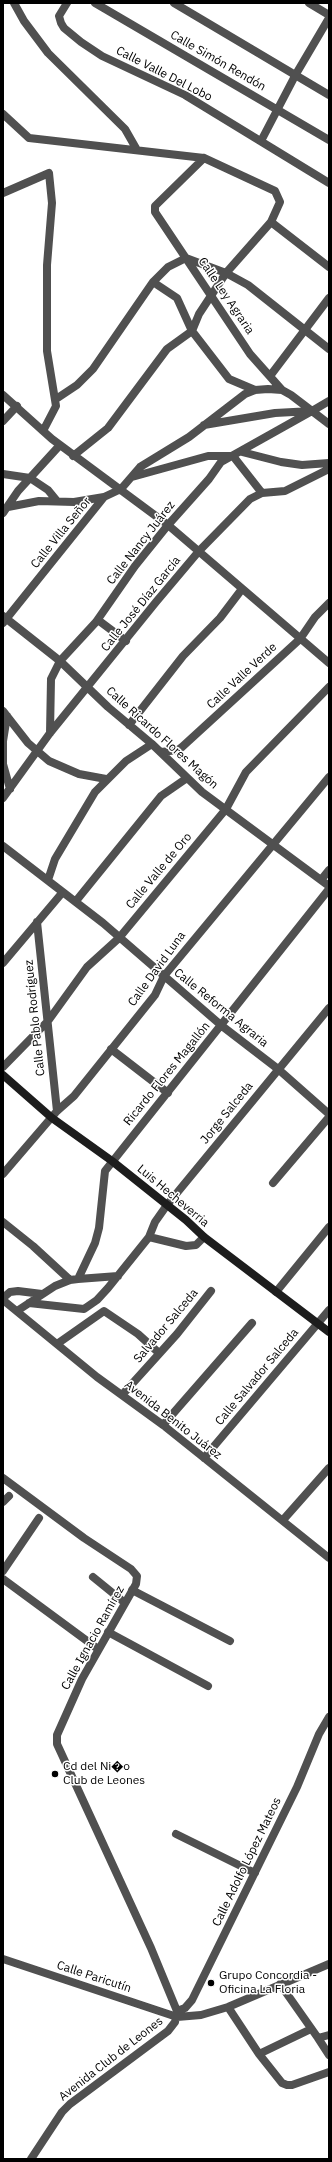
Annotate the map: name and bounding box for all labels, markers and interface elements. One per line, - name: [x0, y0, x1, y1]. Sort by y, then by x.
- street label: Calle Simón Rendón: [168, 28, 268, 94]
- street label: Calle Valle Del Lobo: [113, 44, 215, 104]
- street label: Calle Ley Agraria: [195, 255, 257, 337]
- street label: Calle Villa Señor: [28, 495, 94, 571]
- street label: Calle Nancy Juárez: [104, 498, 178, 588]
- street label: Calle José Díaz García: [98, 554, 184, 654]
- street label: Calle Valle Verde: [204, 640, 280, 712]
- street label: Calle Ricardo Flores Magón: [103, 684, 221, 792]
- street label: Calle Valle de Oro: [123, 830, 195, 912]
- street label: Calle David Luna: [125, 929, 189, 1009]
- street label: Calle Pablo Rodríguez: [22, 959, 48, 1077]
- street label: Calle Reforma Agraria: [171, 966, 271, 1050]
- street label: Ricardo Flores Magallón: [121, 1019, 213, 1129]
- street label: Jorge Salceda: [198, 1079, 256, 1147]
- street label: Luis Hecheverria: [134, 1162, 212, 1230]
- street label: Salvador Salceda: [131, 1286, 201, 1366]
- street label: Calle Salvador Salceda: [212, 1326, 302, 1428]
- street label: Avenida Benito Juárez: [121, 1378, 225, 1462]
- street label: Calle Ignacio Ramírez: [58, 1584, 128, 1692]
- place label: Cd del Ni�o Club de Leones: [63, 1760, 145, 1788]
- marker: Cd del Ni�o Club de Leones: [50, 1769, 60, 1779]
- street label: Calle Adolfo López Mateos: [209, 1795, 285, 1929]
- street label: Calle Paricutín: [55, 1958, 133, 1996]
- place label: Grupo Concordia - Oficina La Floria: [219, 1969, 317, 1997]
- marker: Grupo Concordia - Oficina La Floria: [206, 1978, 216, 1988]
- street label: Avenida Club de Leones: [56, 2014, 166, 2104]

